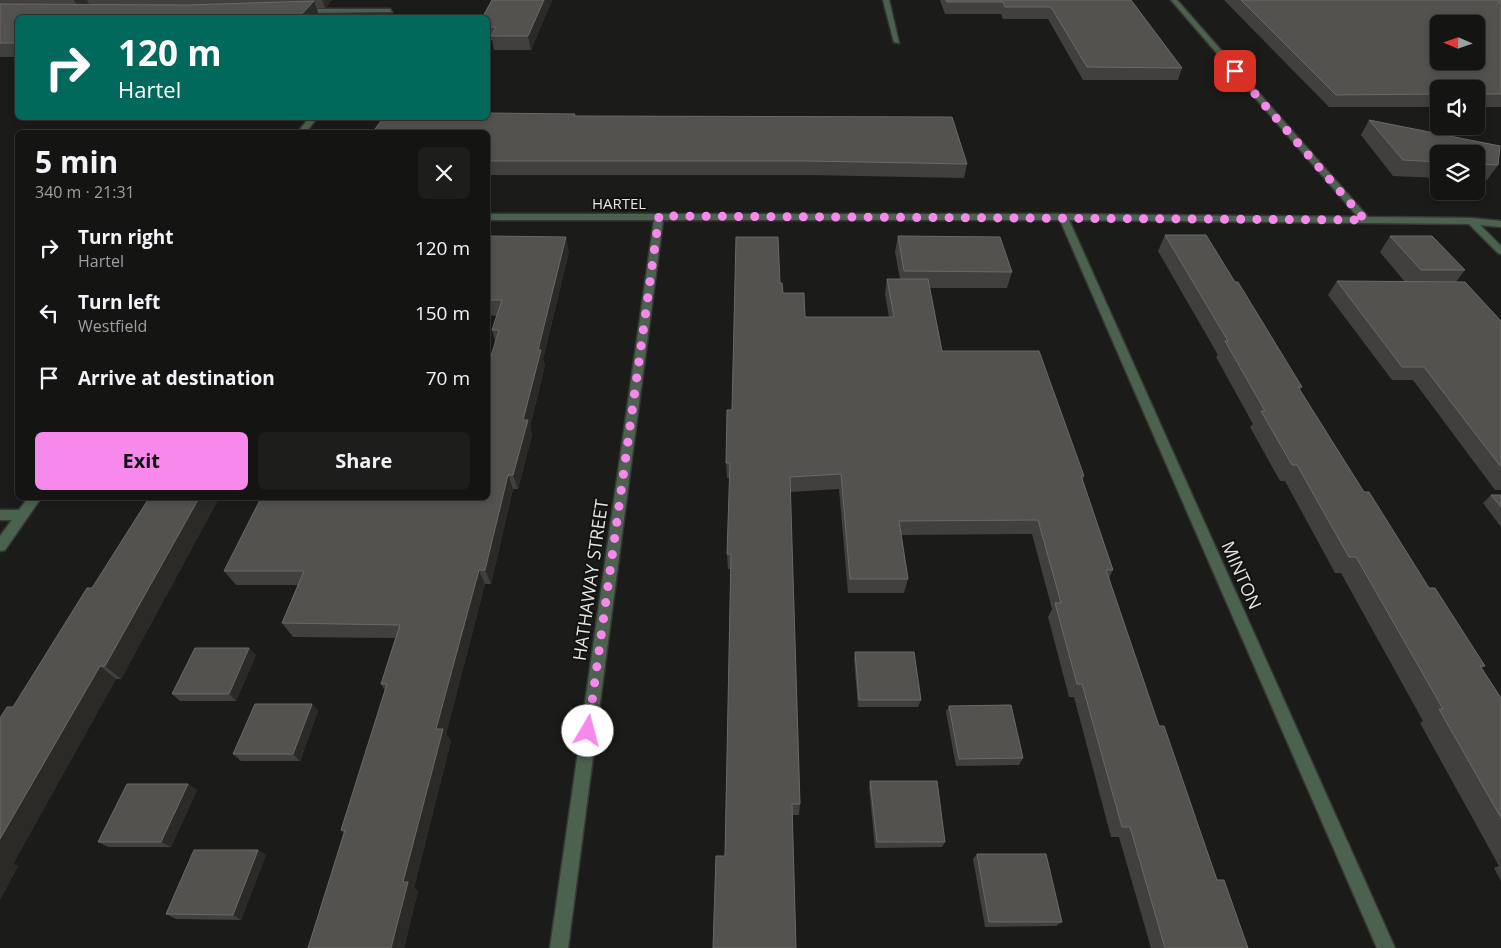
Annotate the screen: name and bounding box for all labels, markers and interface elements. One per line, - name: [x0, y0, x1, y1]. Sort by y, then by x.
- north arrow: [1430, 15, 1485, 70]
- map controls: [1430, 15, 1485, 200]
- text: 120 m: [118, 29, 222, 76]
- icon: right: [35, 35, 100, 100]
- pin: [1214, 50, 1256, 92]
- icon: arrive: [1221, 57, 1249, 85]
- text: Hartel: [118, 74, 181, 104]
- button: sound: [1430, 80, 1485, 135]
- text: 5 min: [35, 141, 118, 182]
- button: layers: [1430, 145, 1485, 200]
- button: close: [418, 147, 470, 199]
- text: 340 m · 21:31: [35, 181, 135, 203]
- street label: HARTEL: [592, 193, 646, 213]
- text: Turn right: [78, 224, 173, 250]
- icon: right: [35, 234, 63, 262]
- text: 120 m: [415, 235, 470, 261]
- text: Hartel: [78, 250, 124, 272]
- text: Turn left: [78, 289, 160, 315]
- icon: left: [35, 299, 63, 327]
- text: 150 m: [415, 300, 470, 326]
- text: Westfield: [78, 315, 147, 337]
- icon: arrive: [35, 364, 63, 392]
- text: Arrive at destination: [78, 365, 275, 391]
- text: 70 m: [426, 365, 470, 391]
- button: Exit: [35, 432, 248, 490]
- button: Share: [258, 432, 470, 490]
- street label: HATHAWAY STREET: [567, 498, 613, 662]
- street label: MINTON: [1216, 537, 1268, 613]
- position arrow: [561, 704, 613, 756]

